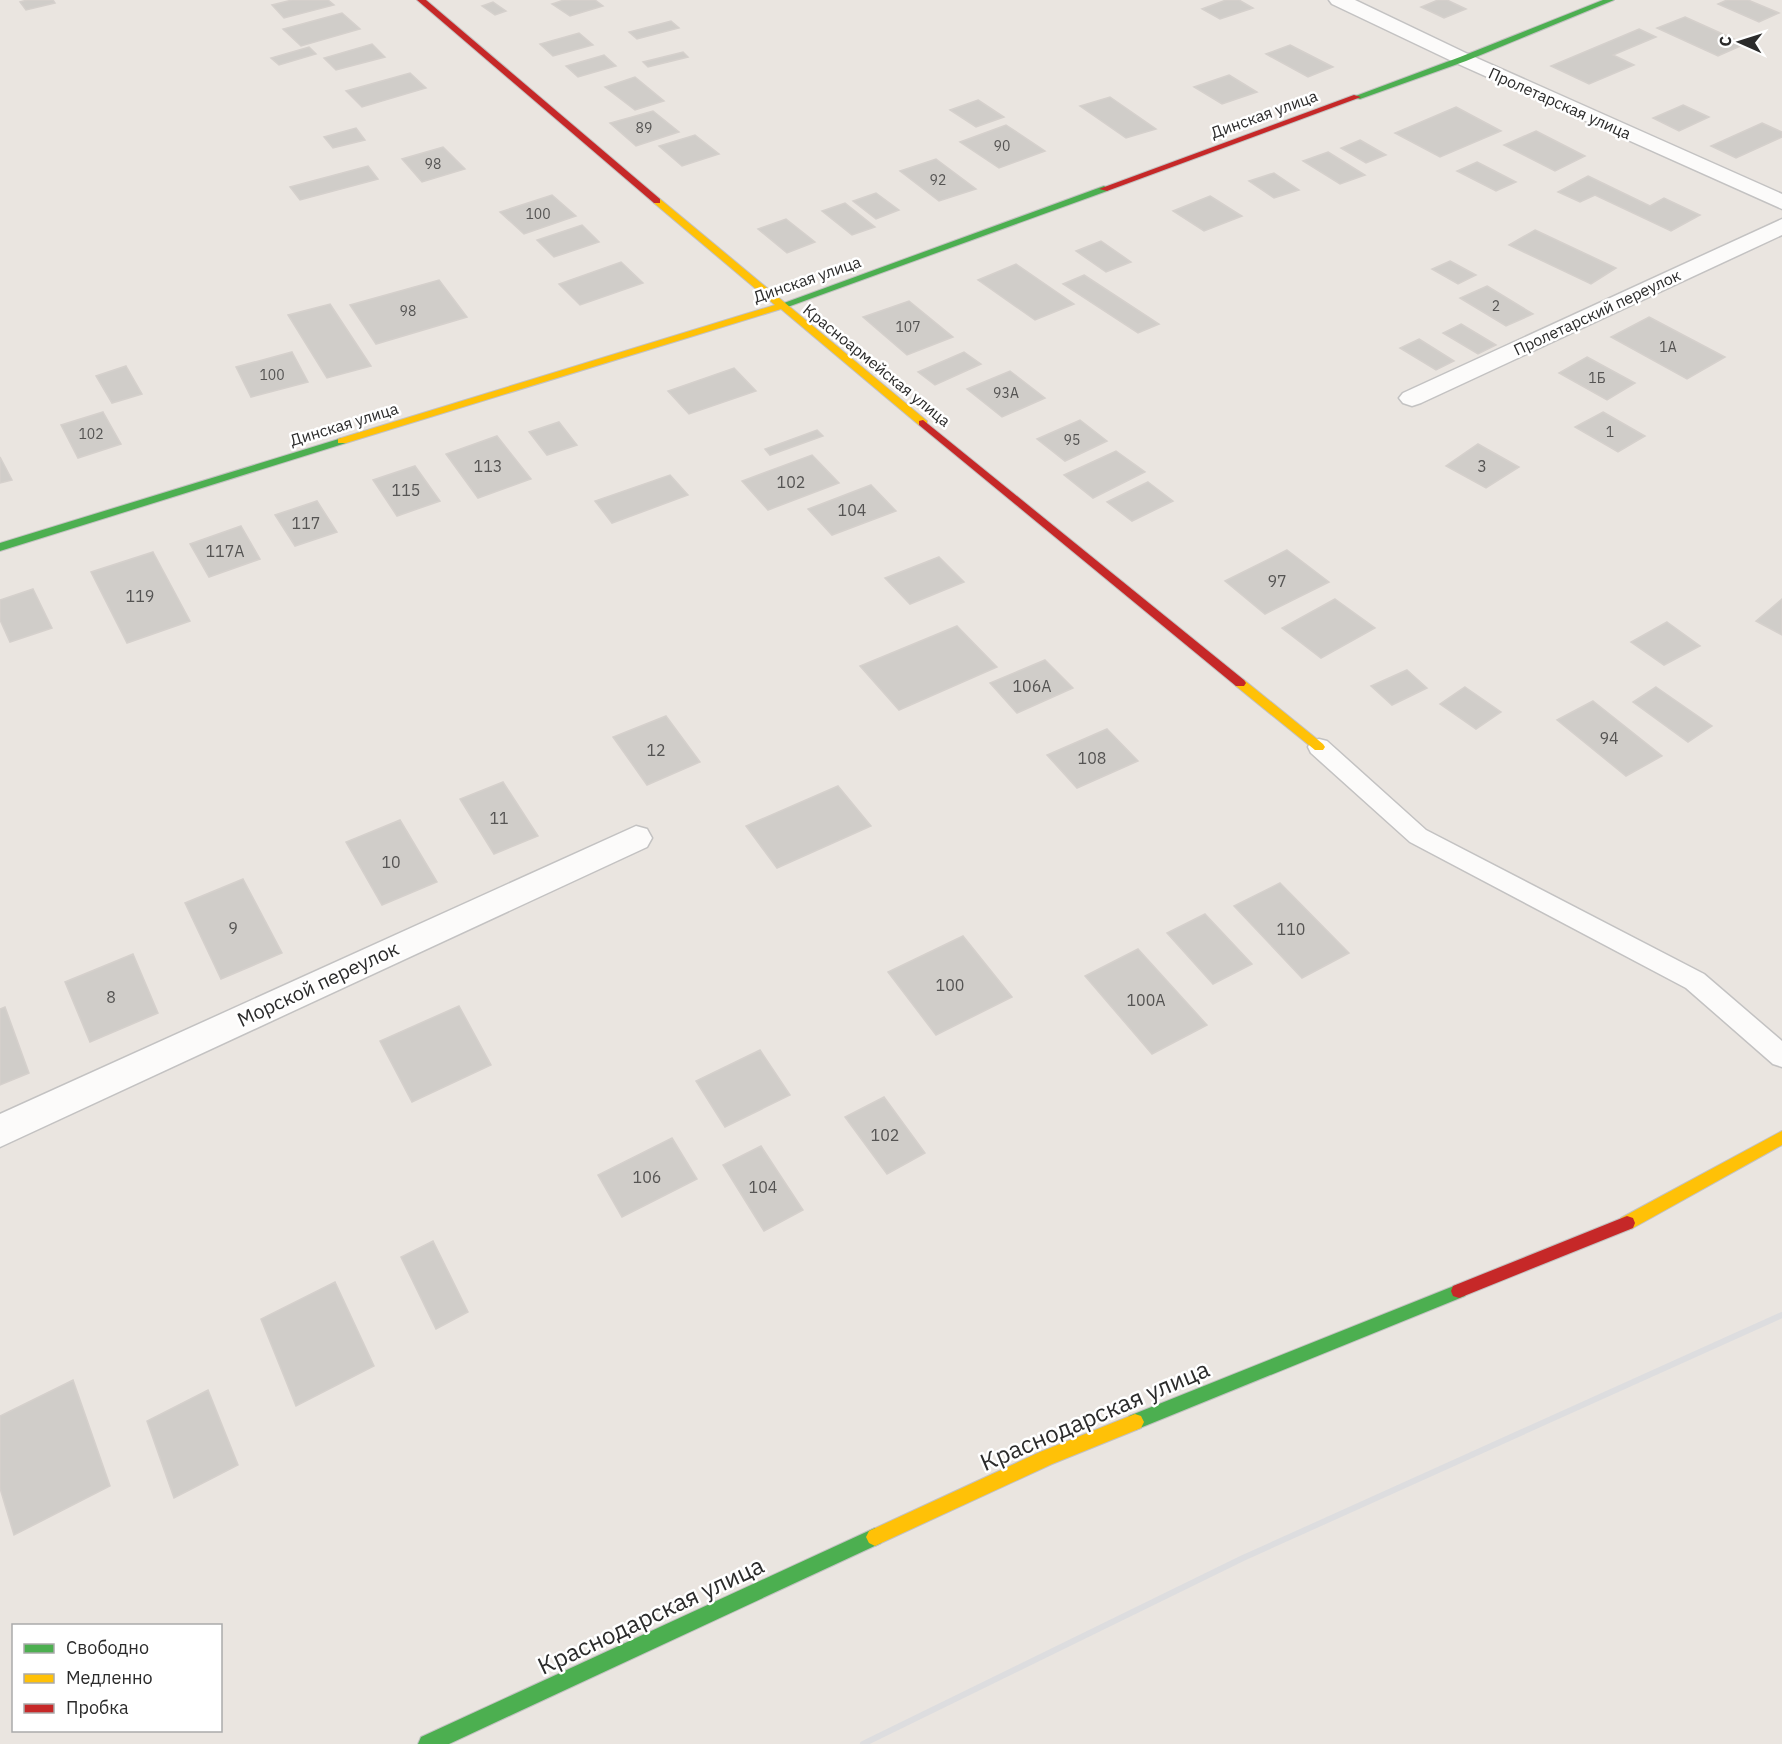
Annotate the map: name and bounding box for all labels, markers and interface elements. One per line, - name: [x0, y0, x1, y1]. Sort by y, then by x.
- north arrow: [1710, 12, 1770, 72]
- text: С: [1715, 35, 1735, 47]
- street label: Пролетарская улица: [1486, 63, 1635, 144]
- street label: Динская улица: [1208, 85, 1321, 143]
- house number: 89: [636, 119, 652, 137]
- house number: 90: [994, 137, 1010, 155]
- house number: 98: [425, 155, 441, 173]
- house number: 92: [930, 171, 946, 189]
- house number: 100: [525, 205, 551, 223]
- street label: Динская улица: [751, 251, 864, 307]
- street label: Пролетарский переулок: [1510, 264, 1684, 360]
- house number: 2: [1492, 297, 1500, 315]
- street label: Красноармейская улица: [799, 299, 955, 431]
- house number: 98: [400, 302, 416, 320]
- house number: 107: [895, 318, 921, 336]
- house number: 1А: [1659, 338, 1677, 356]
- house number: 100: [259, 366, 285, 384]
- house number: 1Б: [1588, 369, 1606, 387]
- house number: 93А: [993, 384, 1019, 402]
- street label: Динская улица: [287, 398, 401, 450]
- house number: 1: [1606, 423, 1614, 441]
- house number: 102: [78, 425, 104, 443]
- house number: 95: [1064, 431, 1080, 449]
- house number: 113: [474, 456, 502, 476]
- house number: 3: [1477, 456, 1487, 476]
- house number: 102: [777, 472, 805, 492]
- house number: 115: [392, 480, 420, 500]
- house number: 104: [838, 500, 866, 520]
- house number: 117: [292, 513, 320, 533]
- house number: 117А: [205, 541, 245, 561]
- house number: 97: [1267, 571, 1287, 591]
- house number: 119: [126, 586, 154, 606]
- house number: 106А: [1012, 676, 1052, 696]
- house number: 94: [1599, 728, 1619, 748]
- house number: 12: [646, 740, 666, 760]
- house number: 108: [1078, 748, 1106, 768]
- house number: 11: [489, 808, 509, 828]
- house number: 10: [381, 852, 401, 872]
- house number: 9: [228, 918, 238, 938]
- house number: 110: [1277, 919, 1305, 939]
- street label: Морской переулок: [233, 934, 403, 1033]
- house number: 100: [936, 975, 964, 995]
- house number: 8: [106, 987, 116, 1007]
- house number: 100А: [1126, 990, 1166, 1010]
- house number: 102: [871, 1125, 899, 1145]
- house number: 106: [633, 1167, 661, 1187]
- house number: 104: [749, 1177, 777, 1197]
- street label: Краснодарская улица: [975, 1352, 1214, 1478]
- street label: Краснодарская улица: [532, 1549, 769, 1682]
- legend: [12, 1624, 222, 1732]
- text: Свободно: [66, 1636, 149, 1659]
- text: Медленно: [66, 1666, 153, 1689]
- text: Пробка: [66, 1696, 129, 1719]

